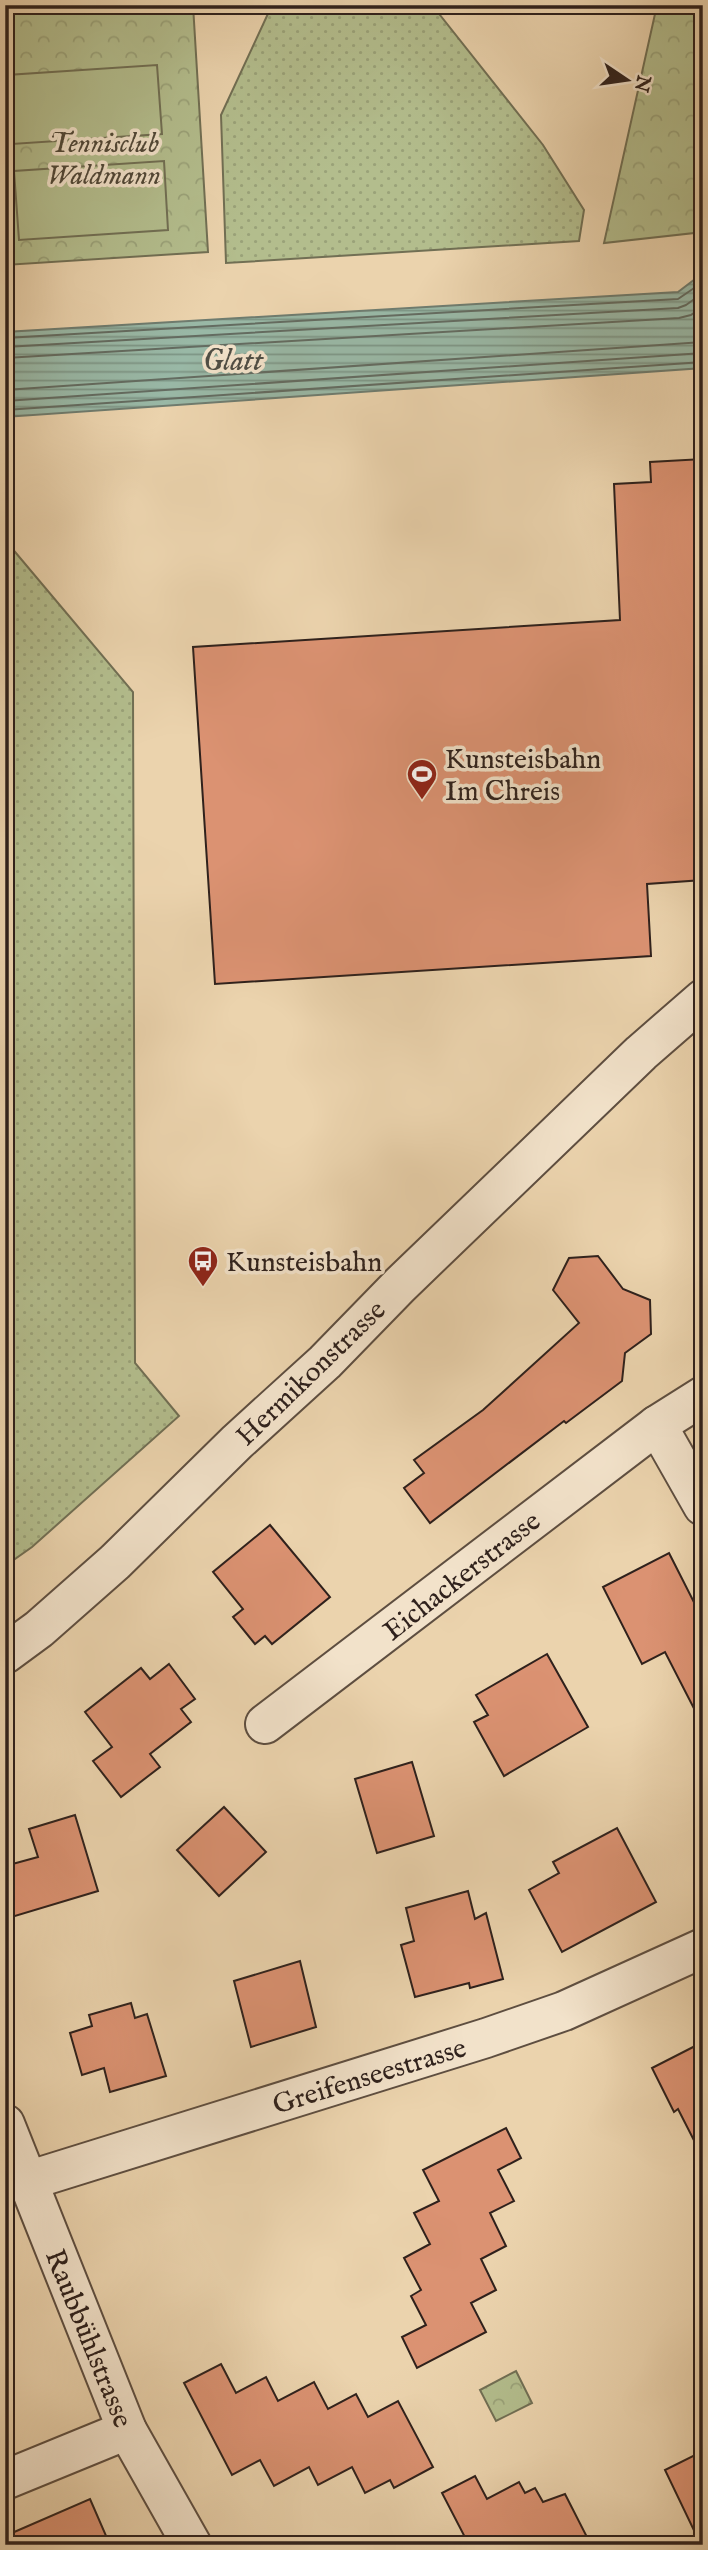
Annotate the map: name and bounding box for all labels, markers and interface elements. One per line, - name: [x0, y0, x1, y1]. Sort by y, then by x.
- north arrow: [592, 46, 662, 116]
- text: N: [628, 72, 655, 95]
- park label: Tennisclub Waldmann: [47, 127, 161, 194]
- water label: Glatt: [203, 343, 264, 381]
- place label: Kunsteisbahn Im Chreis: [445, 743, 601, 810]
- sports icon: Kunsteisbahn Im Chreis: [405, 757, 439, 801]
- bus stop icon: Kunsteisbahn: [186, 1244, 220, 1288]
- place label: Kunsteisbahn: [226, 1246, 382, 1281]
- street label: Hermikonstrasse: [229, 1293, 394, 1454]
- street label: Eichackerstrasse: [377, 1505, 548, 1649]
- street label: Greifenseestrasse: [269, 2031, 471, 2123]
- street label: Raubbühlstrasse: [36, 2245, 139, 2433]

